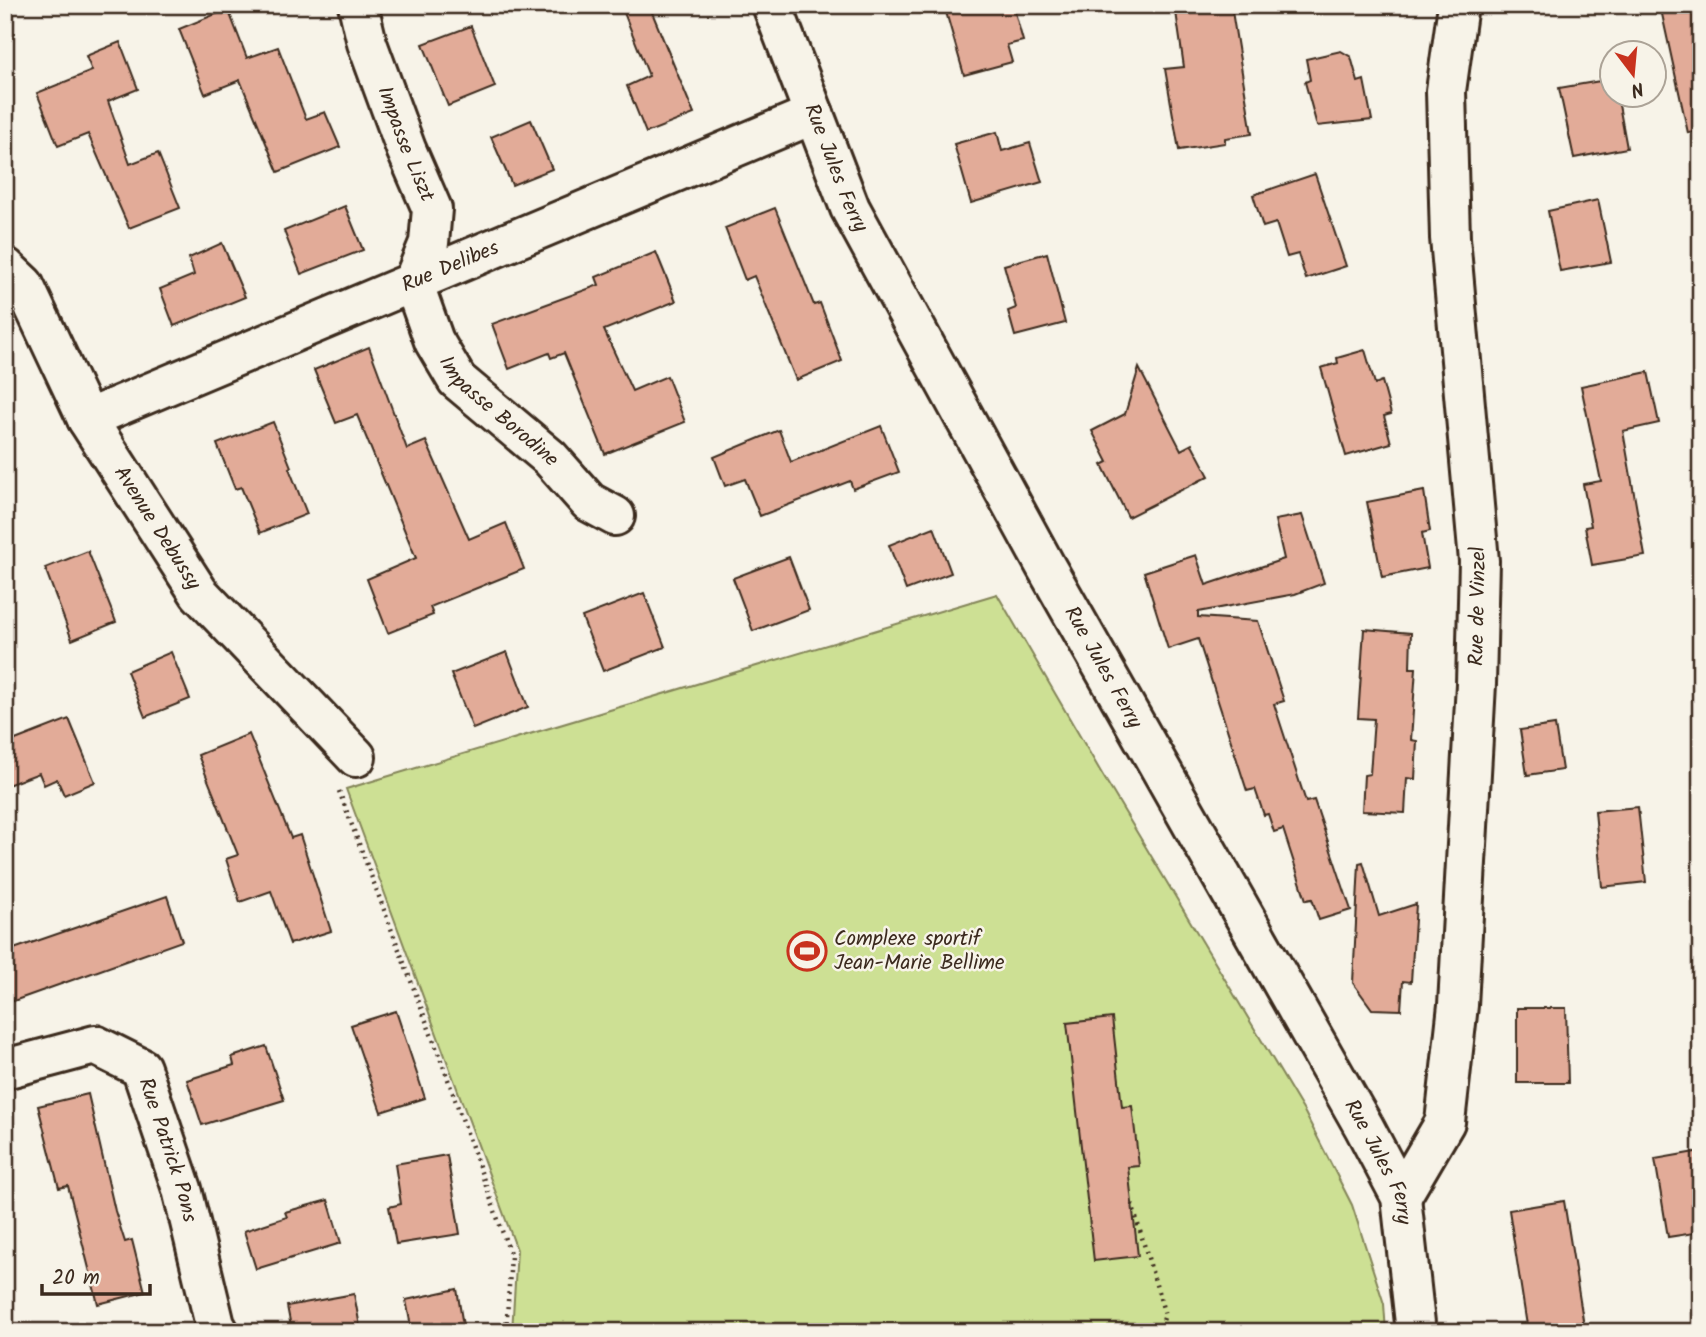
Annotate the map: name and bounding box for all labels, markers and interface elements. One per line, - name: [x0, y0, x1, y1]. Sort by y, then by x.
- north arrow: [1598, 38, 1668, 108]
- text: N: [1627, 72, 1647, 104]
- street label: Impasse Liszt: [368, 81, 444, 208]
- street label: Rue Jules Ferry: [795, 99, 877, 239]
- street label: Rue Delibes: [397, 231, 504, 302]
- street label: Impasse Borodine: [430, 349, 568, 475]
- street label: Avenue Debussy: [105, 459, 210, 597]
- street label: Rue de Vinzel: [1460, 545, 1495, 667]
- street label: Rue Jules Ferry: [1055, 600, 1151, 735]
- place label: Complexe sportif Jean-Marie Bellime: [834, 923, 1005, 980]
- sports icon: Complexe sportif Jean-Marie Bellime: [786, 930, 828, 972]
- street label: Rue Patrick Pons: [129, 1073, 206, 1226]
- street label: Rue Jules Ferry: [1335, 1093, 1420, 1226]
- scale bar: [42, 1253, 150, 1297]
- text: 20 m: [52, 1262, 100, 1295]

